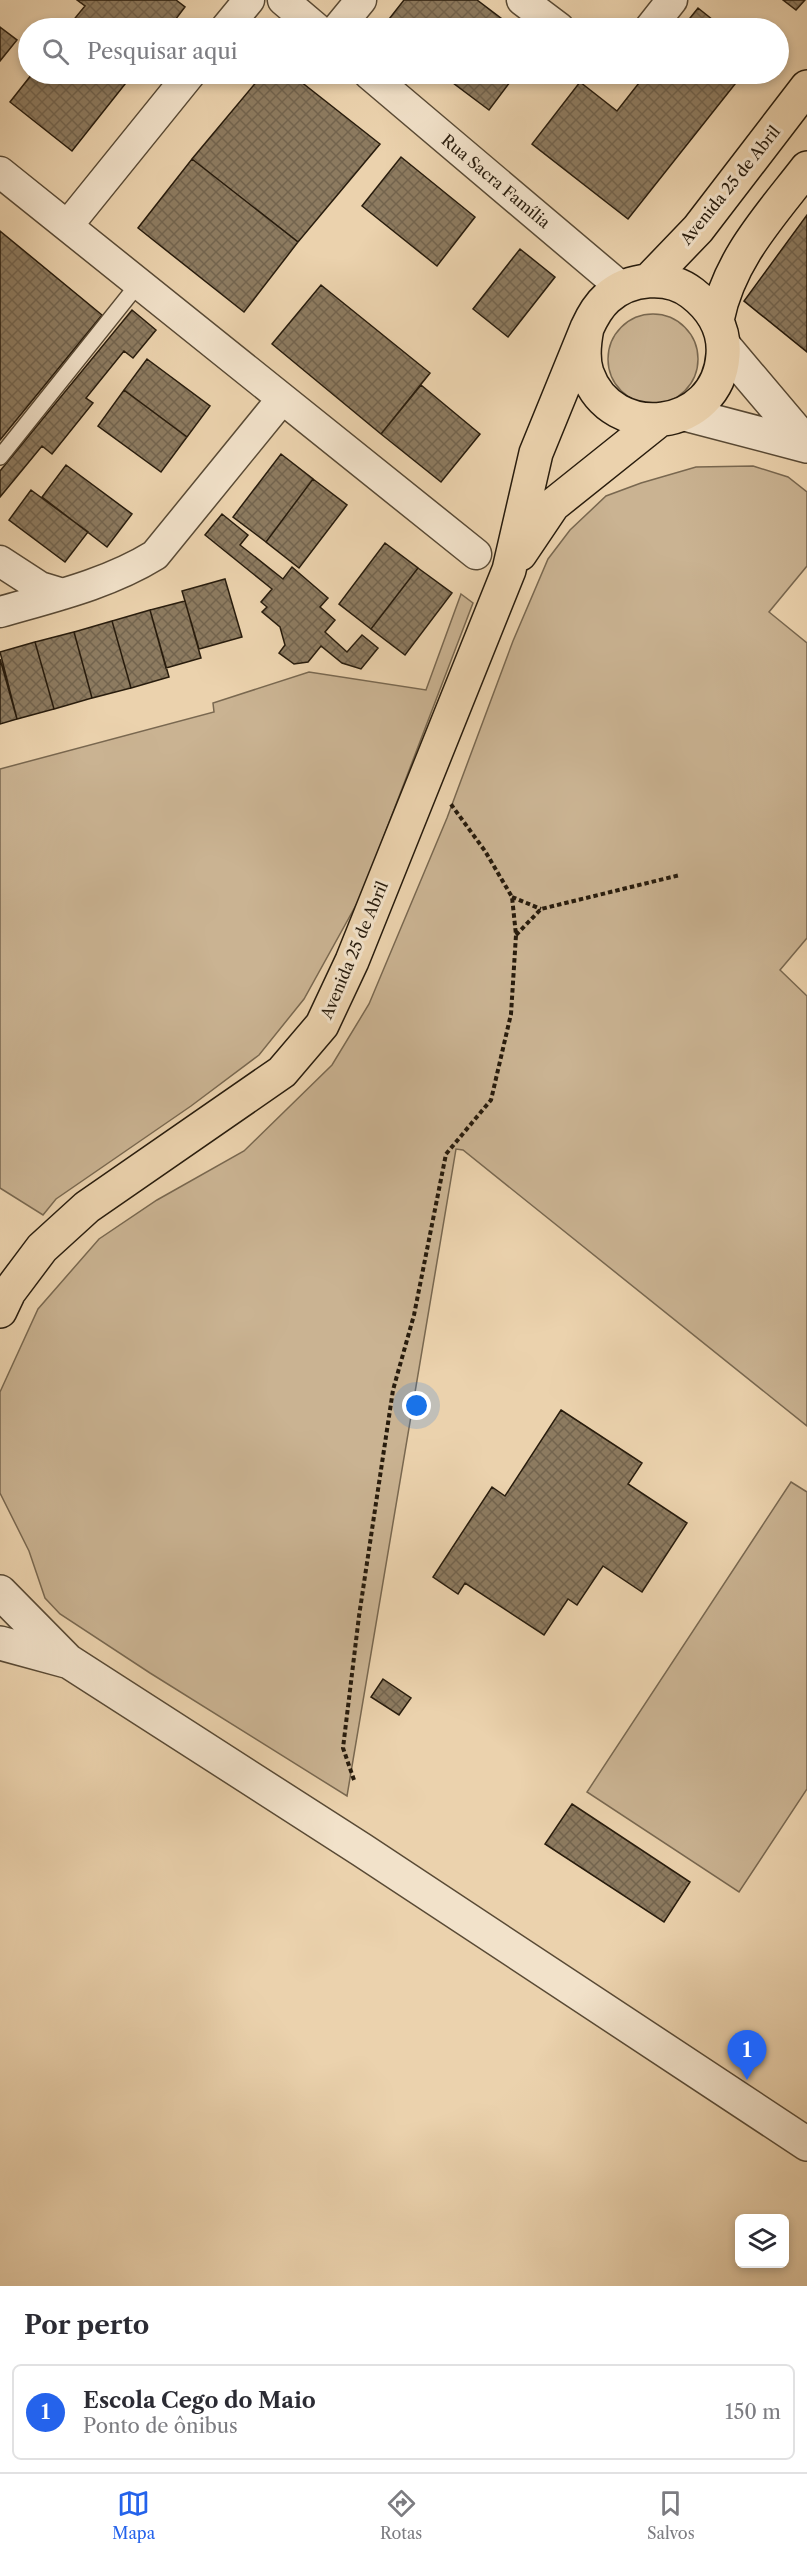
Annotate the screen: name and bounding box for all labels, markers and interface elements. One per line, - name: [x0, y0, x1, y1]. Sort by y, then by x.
- search box: [18, 18, 789, 84]
- icon: search: [39, 35, 72, 68]
- text: Pesquisar aqui: [87, 38, 237, 65]
- street label: Avenida 25 de Abril: [675, 121, 784, 249]
- street label: Rua Sacra Família: [438, 130, 555, 233]
- street label: Avenida 25 de Abril: [316, 878, 392, 1023]
- your location: [402, 1391, 431, 1420]
- pin: 1: [728, 2030, 766, 2080]
- map controls: [735, 2214, 789, 2268]
- button: layers: [735, 2214, 789, 2268]
- text: Por perto: [24, 2309, 149, 2341]
- text: Escola Cego do Maio: [83, 2387, 316, 2414]
- text: 1: [41, 2400, 50, 2424]
- text: 150 m: [725, 2400, 781, 2424]
- text: Ponto de ônibus: [83, 2414, 238, 2438]
- tab: Mapa: [112, 2487, 155, 2543]
- tab: Rotas: [380, 2487, 422, 2543]
- tab: Salvos: [647, 2487, 695, 2543]

